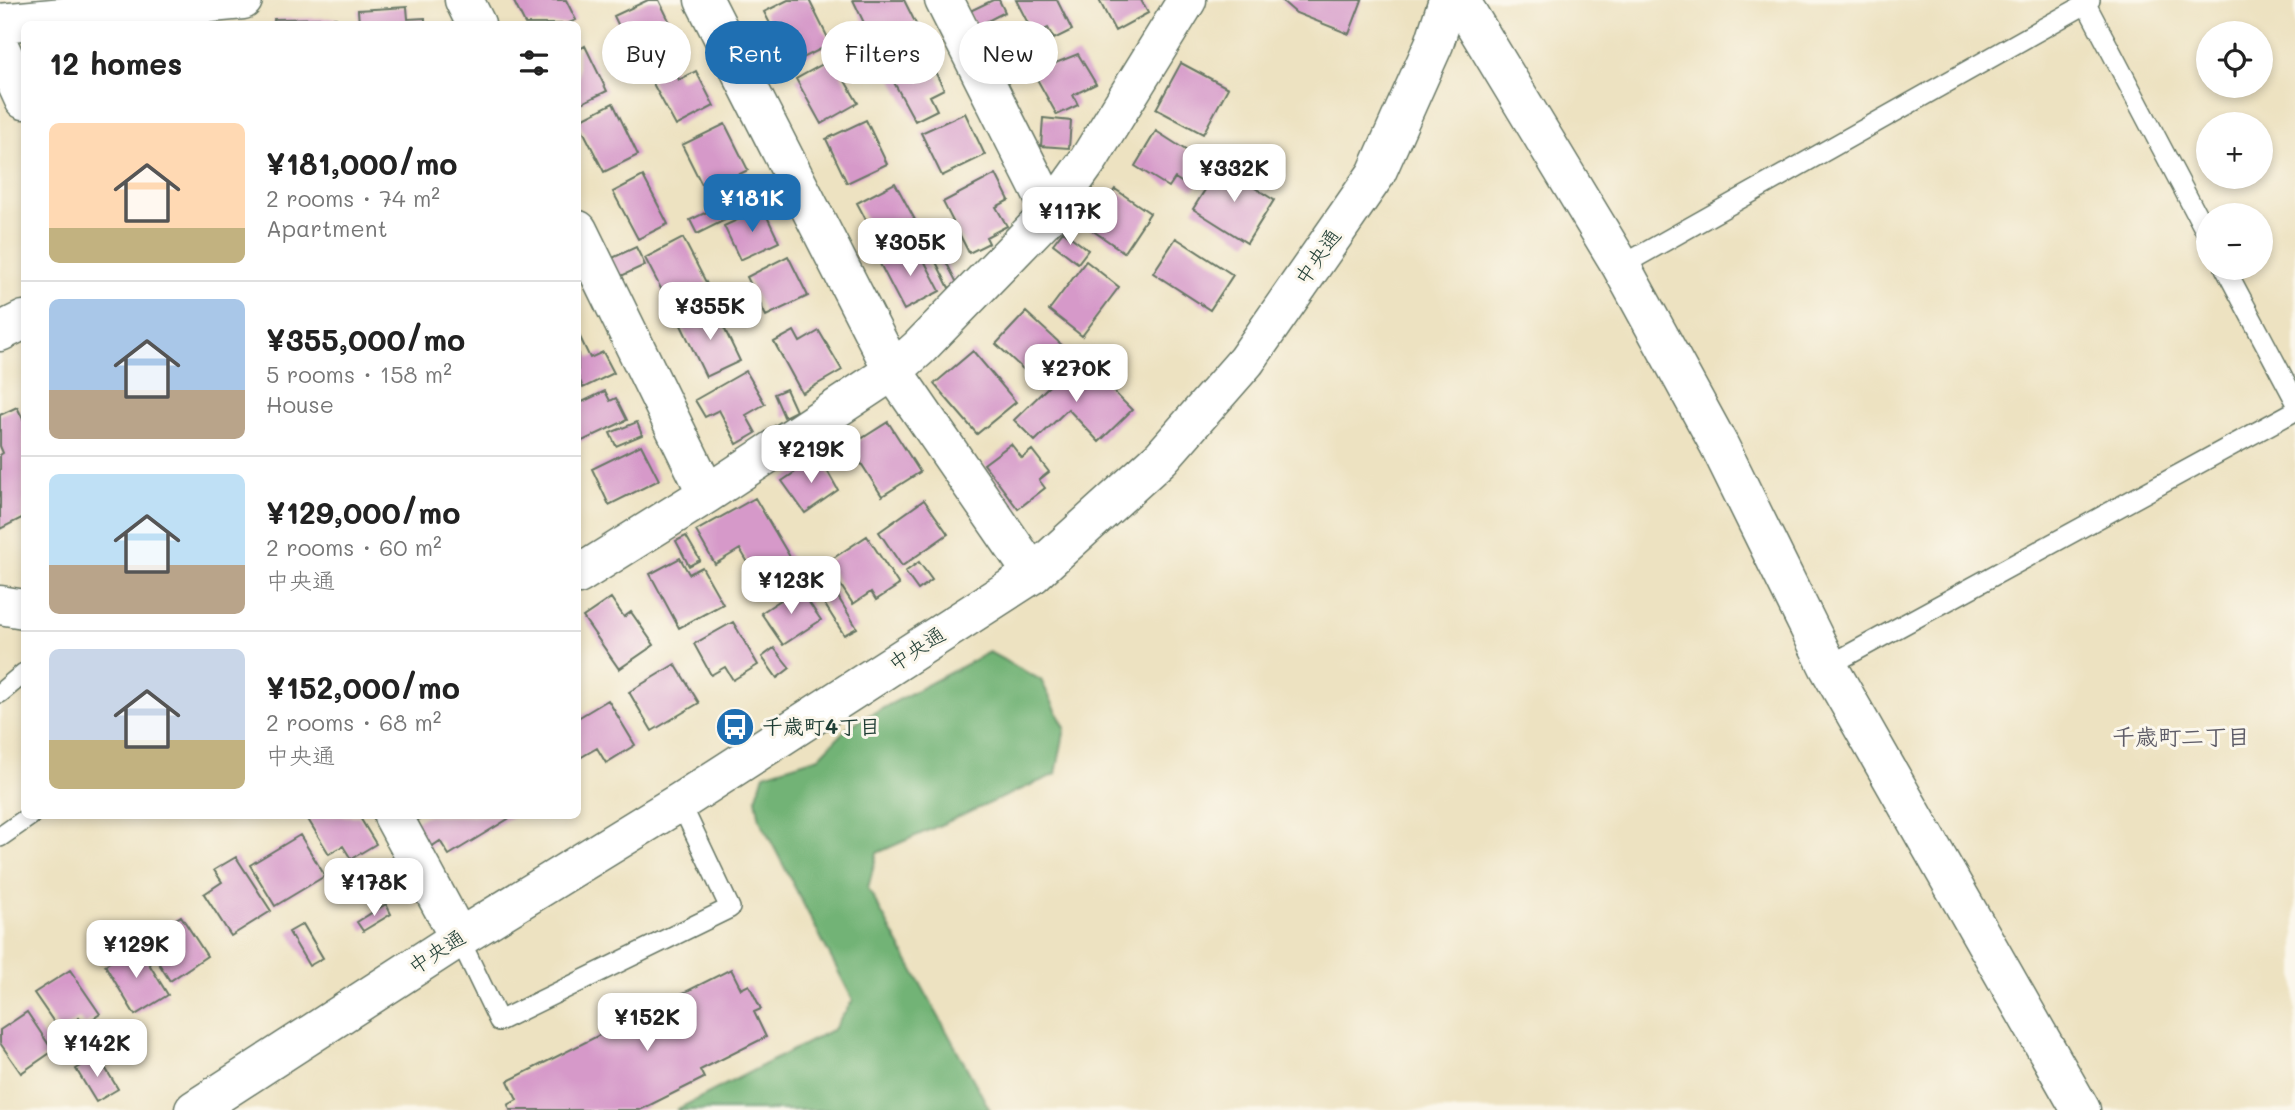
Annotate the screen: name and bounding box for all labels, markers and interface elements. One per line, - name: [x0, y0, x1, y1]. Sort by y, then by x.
- chip: Buy: [602, 21, 691, 84]
- chip: Rent: [705, 21, 807, 84]
- chip: Filters: [821, 21, 945, 84]
- chip: New: [959, 21, 1058, 84]
- map controls: [2196, 21, 2273, 280]
- button: locate: [2196, 21, 2273, 98]
- text: 12 homes: [49, 43, 182, 83]
- icon: filters: [515, 44, 553, 82]
- button: +: [2196, 112, 2273, 189]
- text: ¥181,000/mo: [266, 143, 457, 183]
- pin: ¥332K: [1185, 144, 1283, 204]
- icon: home: [105, 151, 189, 235]
- text: ¥332K: [1199, 152, 1269, 182]
- pin: ¥181K: [703, 174, 801, 234]
- text: ¥181K: [720, 182, 784, 212]
- text: 2 rooms · 74 m²: [266, 183, 440, 213]
- pin: ¥117K: [1021, 188, 1119, 247]
- text: ¥117K: [1038, 195, 1102, 225]
- button: −: [2196, 203, 2273, 280]
- text: Apartment: [266, 213, 388, 243]
- pin: ¥305K: [861, 218, 959, 278]
- street label: 中央通: [1288, 223, 1346, 290]
- text: ¥305K: [874, 226, 946, 256]
- pin: ¥355K: [661, 282, 759, 342]
- text: ¥355K: [675, 290, 745, 320]
- text: ¥355,000/mo: [266, 319, 465, 359]
- icon: home: [105, 327, 189, 411]
- pin: ¥270K: [1027, 344, 1125, 404]
- text: ¥270K: [1041, 352, 1111, 382]
- text: 5 rooms · 158 m²: [266, 359, 452, 389]
- text: House: [266, 389, 334, 419]
- pin: ¥219K: [762, 426, 860, 485]
- text: ¥219K: [777, 433, 845, 463]
- text: ¥129,000/mo: [266, 492, 460, 532]
- icon: home: [105, 502, 189, 586]
- text: 2 rooms · 60 m²: [266, 532, 442, 562]
- pin: ¥123K: [742, 556, 840, 616]
- text: ¥123K: [757, 564, 825, 594]
- text: 中央通: [266, 565, 335, 595]
- street label: 中央通: [882, 619, 950, 676]
- text: ¥152,000/mo: [266, 667, 460, 707]
- icon: home: [105, 677, 189, 761]
- bus stop icon: 千歳町4丁目: [714, 706, 756, 748]
- text: 2 rooms · 68 m²: [266, 707, 441, 737]
- place label: 千歳町4丁目: [762, 712, 880, 739]
- district label: 千歳町二丁目: [2112, 721, 2250, 751]
- text: 中央通: [266, 740, 335, 770]
- pin: ¥178K: [325, 858, 423, 918]
- text: ¥178K: [340, 866, 408, 896]
- pin: ¥129K: [87, 920, 185, 980]
- street label: 中央通: [402, 922, 470, 979]
- text: ¥129K: [102, 928, 170, 958]
- pin: ¥152K: [598, 993, 696, 1053]
- text: ¥152K: [614, 1001, 680, 1031]
- pin: ¥142K: [48, 1020, 146, 1079]
- text: ¥142K: [63, 1027, 131, 1057]

